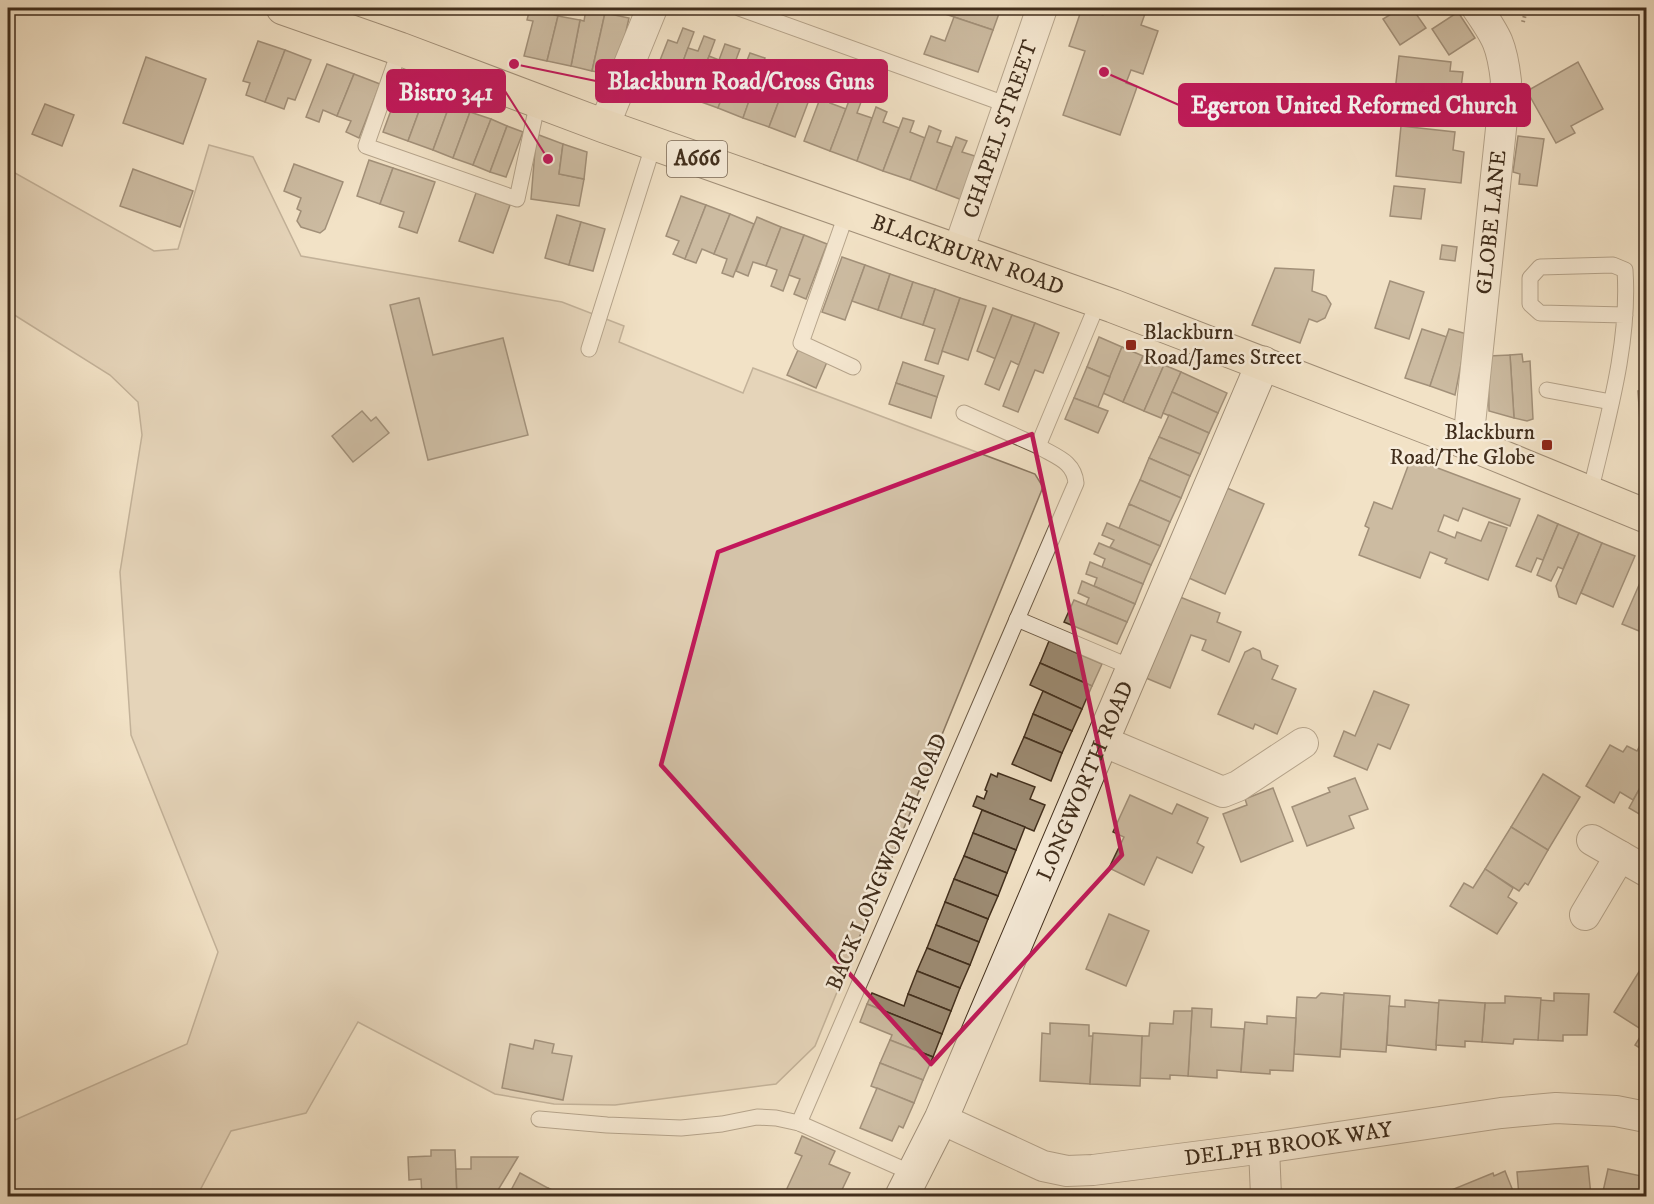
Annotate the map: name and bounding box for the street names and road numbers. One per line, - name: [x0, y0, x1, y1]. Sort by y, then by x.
- street label: CHAPEL STREET: [957, 36, 1044, 222]
- road number: A666: [667, 141, 727, 177]
- street label: GLOBE LANE: [1470, 149, 1512, 296]
- street label: BLACKBURN ROAD: [868, 208, 1068, 301]
- street label: LONGWORTH ROAD: [1031, 677, 1140, 885]
- street label: BACK LONGWORTH ROAD: [820, 729, 954, 995]
- street label: DELPH BROOK WAY: [1183, 1116, 1395, 1172]

